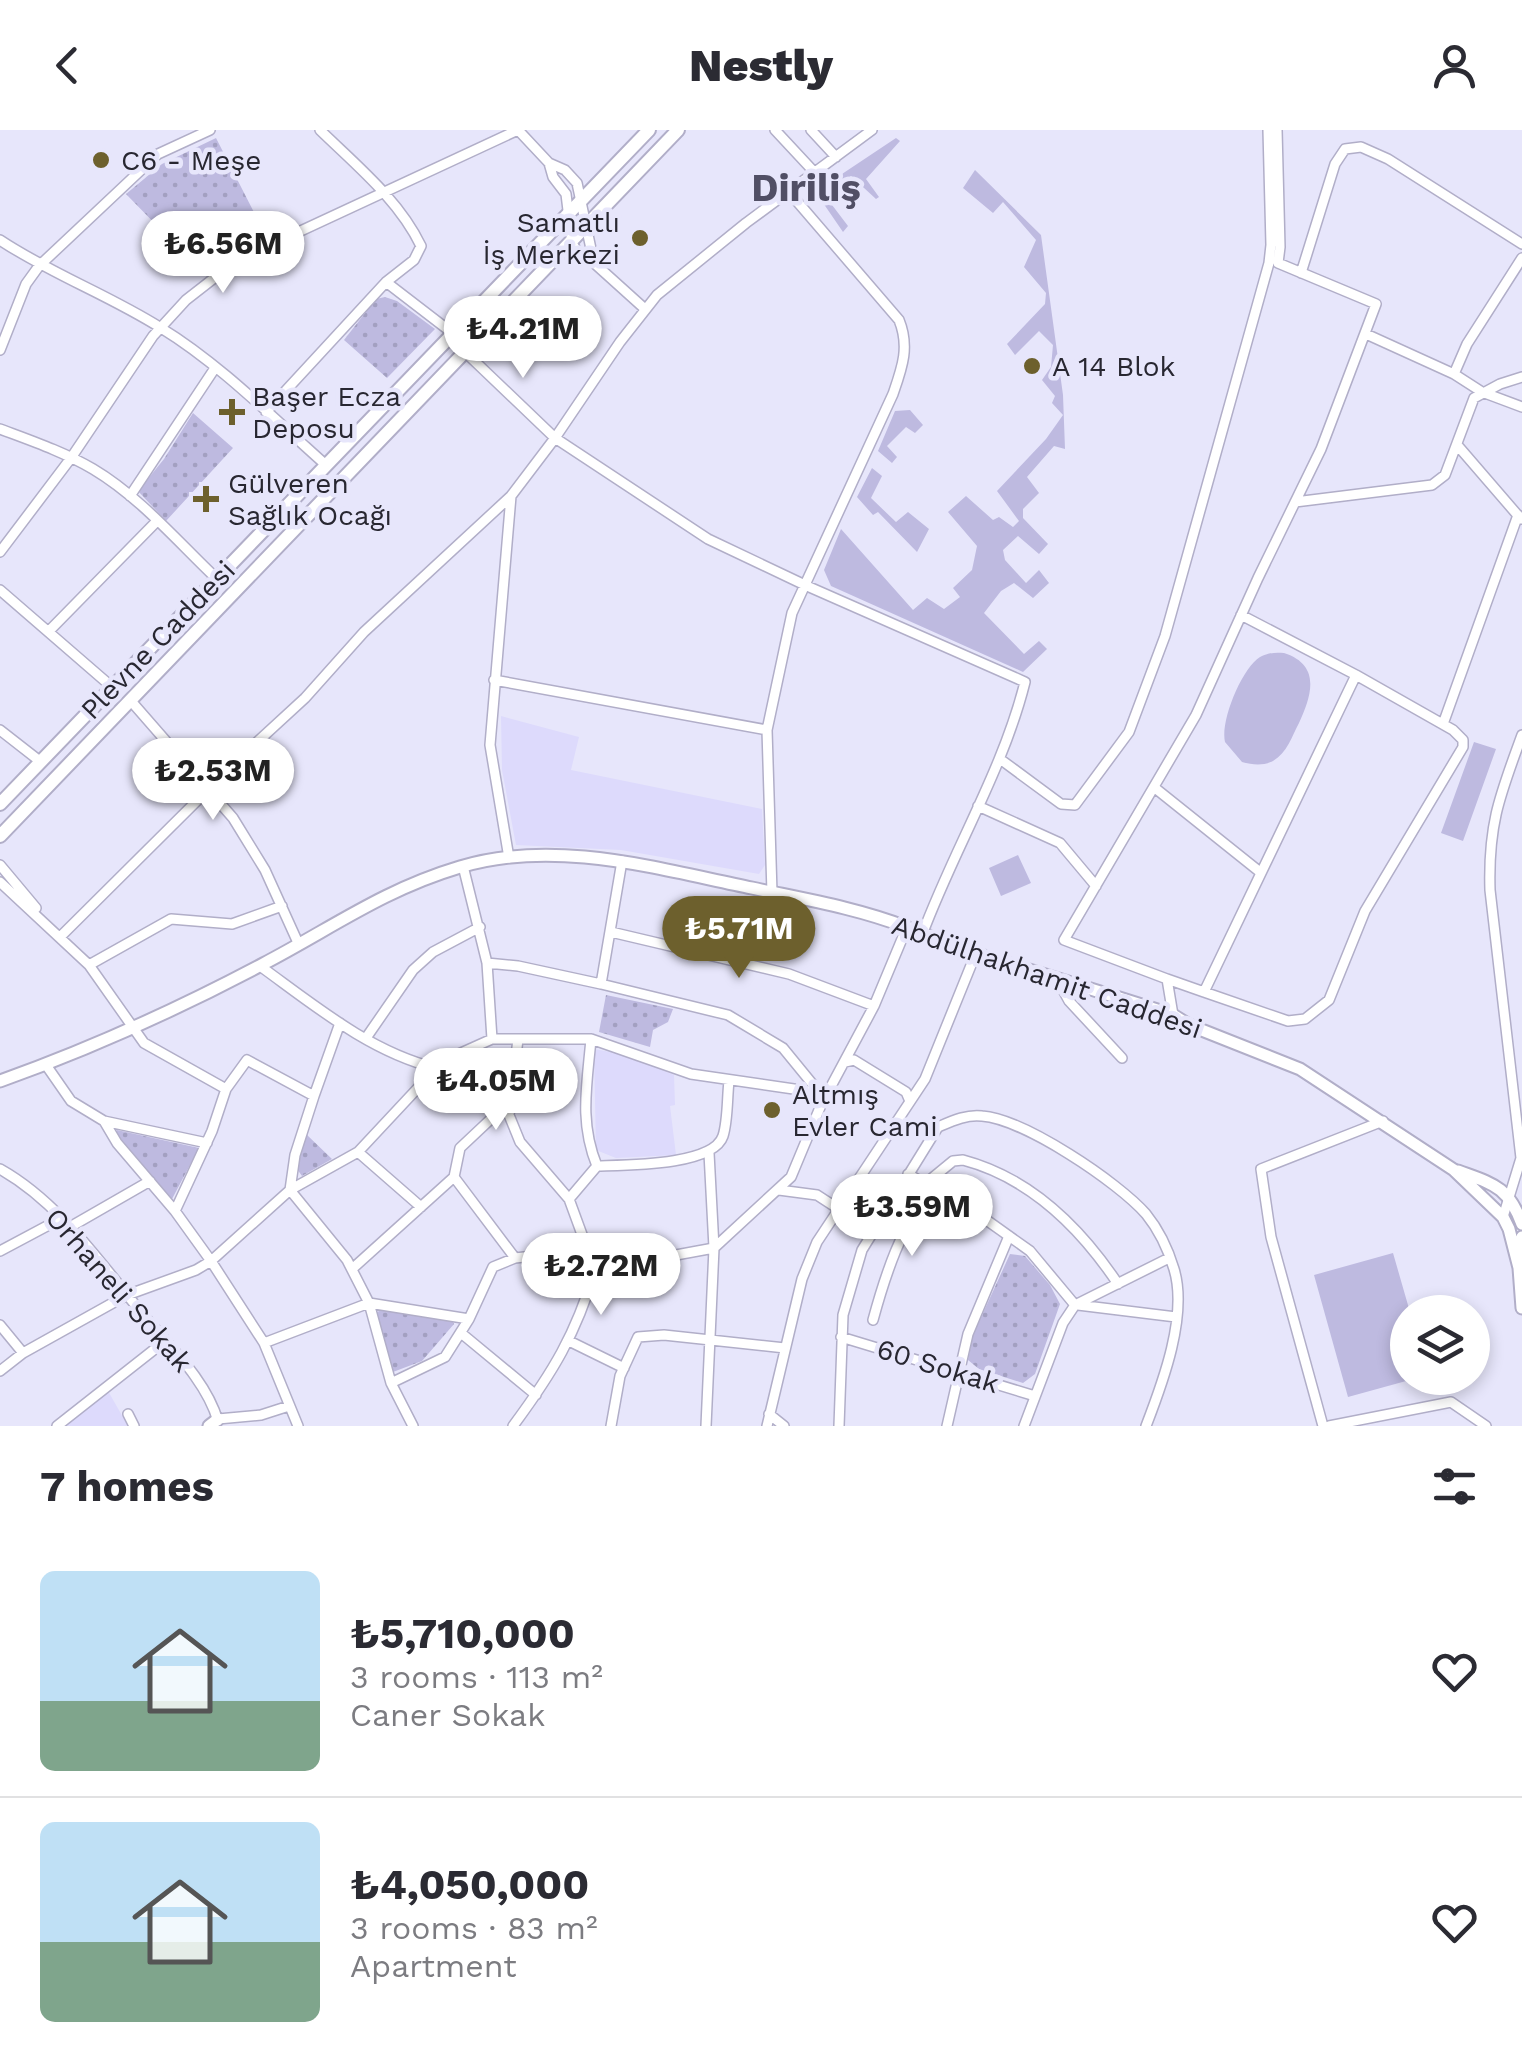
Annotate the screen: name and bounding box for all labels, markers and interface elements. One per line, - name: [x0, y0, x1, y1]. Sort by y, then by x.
- icon: back: [40, 38, 95, 93]
- icon: person: [1427, 38, 1482, 93]
- text: Nestly: [689, 39, 833, 92]
- place label: C6 - Meşe: [121, 144, 261, 177]
- marker: C6 - Meşe: [90, 149, 112, 171]
- district label: Diriliş: [751, 166, 861, 210]
- place label: Samatlı İş Merkezi: [482, 206, 620, 271]
- pin: ₺6.56M: [142, 211, 304, 296]
- text: ₺6.56M: [163, 224, 283, 262]
- marker: Samatlı İş Merkezi: [629, 227, 651, 249]
- pin: ₺4.21M: [442, 296, 604, 381]
- text: ₺4.21M: [466, 309, 580, 347]
- place label: A 14 Blok: [1052, 350, 1176, 383]
- marker: A 14 Blok: [1021, 355, 1043, 377]
- place label: Başer Ecza Deposu: [252, 380, 401, 445]
- marker: Başer Ecza Deposu: [221, 401, 243, 423]
- place label: Gülveren Sağlık Ocağı: [228, 467, 392, 532]
- marker: Gülveren Sağlık Ocağı: [193, 486, 219, 512]
- street label: Plevne Caddesi: [74, 554, 242, 726]
- pin: ₺2.53M: [132, 738, 294, 823]
- text: ₺2.53M: [154, 751, 272, 789]
- pin: ₺5.71M: [658, 896, 820, 981]
- street label: Abdülhakhamit Caddesi: [888, 908, 1206, 1046]
- text: ₺5.71M: [684, 909, 794, 947]
- pin: ₺4.05M: [415, 1048, 577, 1133]
- text: ₺4.05M: [436, 1061, 556, 1099]
- place label: Altmış Evler Cami: [792, 1078, 938, 1143]
- marker: Altmış Evler Cami: [761, 1099, 783, 1121]
- pin: ₺3.59M: [831, 1174, 993, 1259]
- text: ₺3.59M: [853, 1187, 971, 1225]
- street label: Orhaneli Sokak: [39, 1201, 199, 1379]
- pin: ₺2.72M: [520, 1233, 682, 1318]
- text: ₺2.72M: [543, 1246, 659, 1284]
- map controls: [1390, 1295, 1490, 1395]
- button: layers: [1390, 1295, 1490, 1395]
- street label: 60 Sokak: [873, 1332, 1003, 1400]
- icon: filters: [1427, 1459, 1482, 1514]
- text: 7 homes: [40, 1462, 214, 1511]
- text: ₺5,710,000: [350, 1609, 575, 1658]
- icon: home: [120, 1611, 240, 1731]
- icon: heart: [1427, 1644, 1482, 1699]
- text: 3 rooms · 113 m²: [350, 1658, 603, 1696]
- text: Caner Sokak: [350, 1696, 545, 1734]
- text: ₺4,050,000: [350, 1860, 589, 1909]
- icon: home: [120, 1862, 240, 1982]
- icon: heart: [1427, 1895, 1482, 1950]
- text: 3 rooms · 83 m²: [350, 1909, 598, 1947]
- text: Apartment: [350, 1947, 517, 1985]

